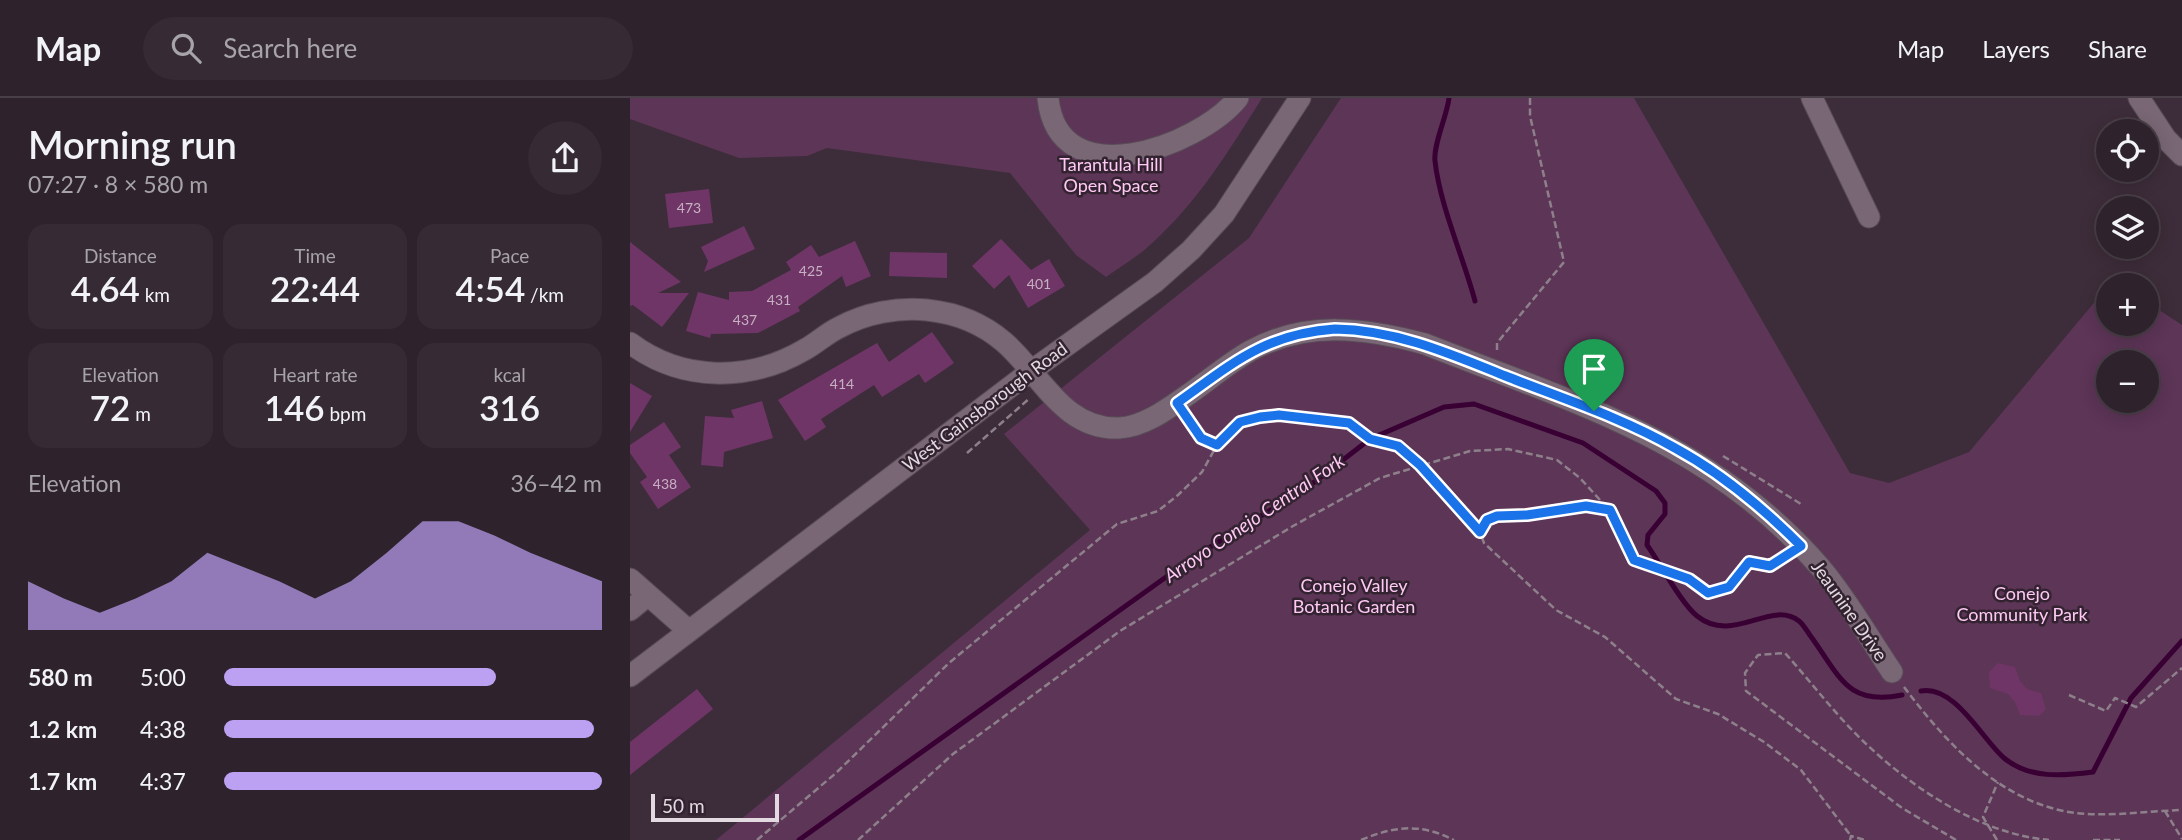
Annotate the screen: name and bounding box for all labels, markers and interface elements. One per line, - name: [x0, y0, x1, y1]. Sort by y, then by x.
- search box: [143, 17, 633, 80]
- text: Map: [35, 28, 101, 68]
- icon: search: [167, 29, 205, 67]
- text: Search here: [223, 32, 357, 64]
- text: Map: [1897, 34, 1944, 63]
- text: Layers: [1982, 34, 2050, 63]
- text: Share: [2088, 34, 2147, 63]
- map controls: [2096, 119, 2159, 413]
- button: locate: [2096, 119, 2159, 182]
- text: Morning run: [28, 121, 237, 167]
- button: share: [528, 121, 602, 195]
- park label: Tarantula Hill Open Space: [1059, 153, 1163, 196]
- text: 07:27 · 8 × 580 m: [28, 170, 208, 198]
- button: layers: [2096, 196, 2159, 259]
- house number: 473: [677, 199, 701, 216]
- text: Distance: [84, 244, 157, 267]
- text: Time: [294, 244, 336, 267]
- text: Pace: [490, 244, 529, 267]
- house number: 425: [799, 262, 823, 279]
- text: 4.64: [71, 267, 140, 309]
- text: 22:44: [270, 267, 360, 309]
- text: 4:54: [455, 267, 525, 309]
- button: +: [2096, 273, 2159, 336]
- house number: 401: [1027, 275, 1051, 292]
- text: km: [140, 283, 170, 306]
- text: /km: [525, 283, 564, 306]
- house number: 431: [767, 291, 791, 308]
- house number: 437: [733, 311, 757, 328]
- street label: West Gainsborough Road: [898, 337, 1071, 475]
- pin: [1564, 339, 1624, 411]
- icon: arrive: [1575, 350, 1613, 388]
- button: −: [2096, 350, 2159, 413]
- text: Elevation: [82, 363, 159, 386]
- text: Heart rate: [272, 363, 358, 386]
- text: kcal: [494, 363, 526, 386]
- house number: 414: [830, 375, 854, 392]
- text: 72: [90, 386, 130, 428]
- text: 146: [264, 386, 325, 428]
- text: 316: [479, 386, 540, 428]
- text: m: [130, 402, 151, 425]
- text: bpm: [325, 402, 366, 425]
- water label: Arroyo Conejo Central Fork: [1158, 448, 1349, 587]
- text: Elevation: [28, 469, 121, 497]
- text: 36–42 m: [510, 469, 602, 497]
- house number: 438: [653, 475, 677, 492]
- street label: Jeaunine Drive: [1807, 556, 1892, 665]
- park label: Conejo Valley Botanic Garden: [1293, 574, 1415, 617]
- park label: Conejo Community Park: [1956, 582, 2088, 625]
- text: 580 m: [28, 663, 93, 691]
- text: 5:00: [140, 663, 186, 691]
- text: 1.2 km: [28, 715, 97, 743]
- text: 4:38: [140, 715, 186, 743]
- text: 1.7 km: [28, 767, 97, 795]
- text: 4:37: [140, 767, 186, 795]
- scale bar: [651, 791, 779, 823]
- text: 50 m: [662, 794, 705, 817]

